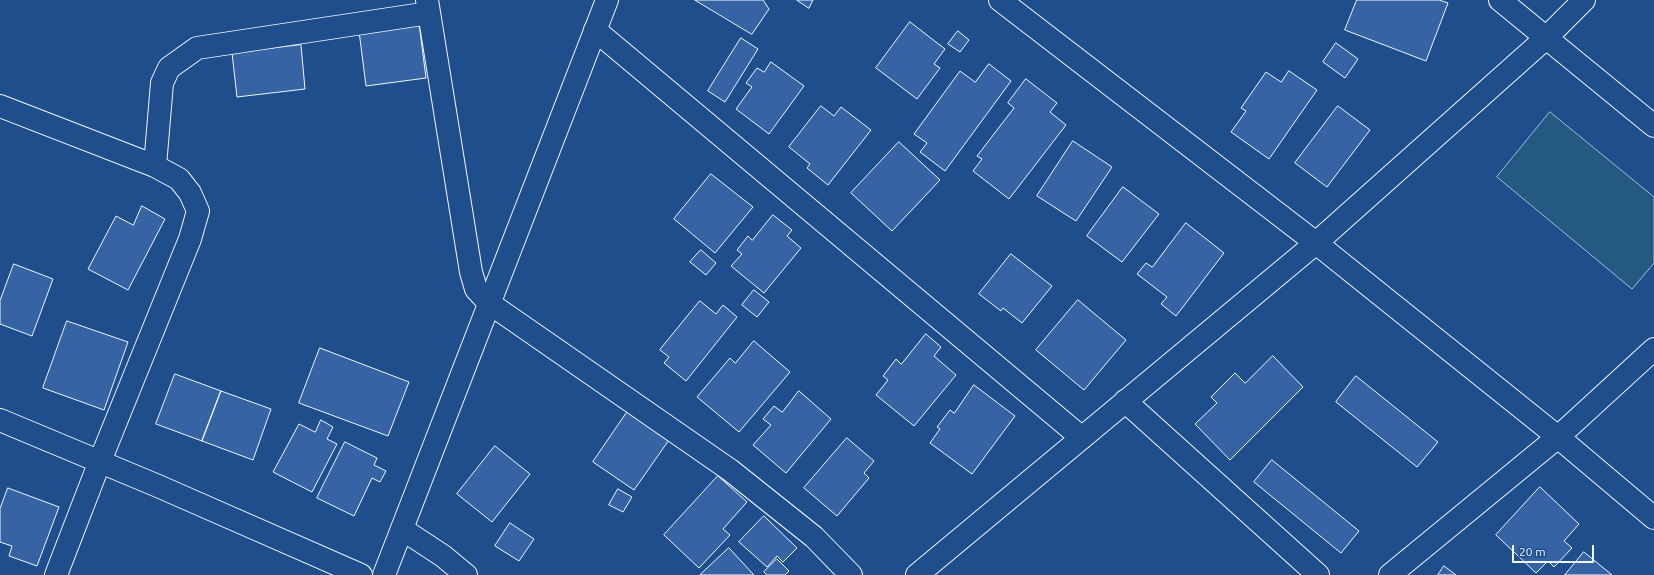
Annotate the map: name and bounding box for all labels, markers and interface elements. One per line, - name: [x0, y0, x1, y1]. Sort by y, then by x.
- scale bar: [1514, 537, 1596, 563]
- text: 20 m: [1519, 545, 1546, 558]

